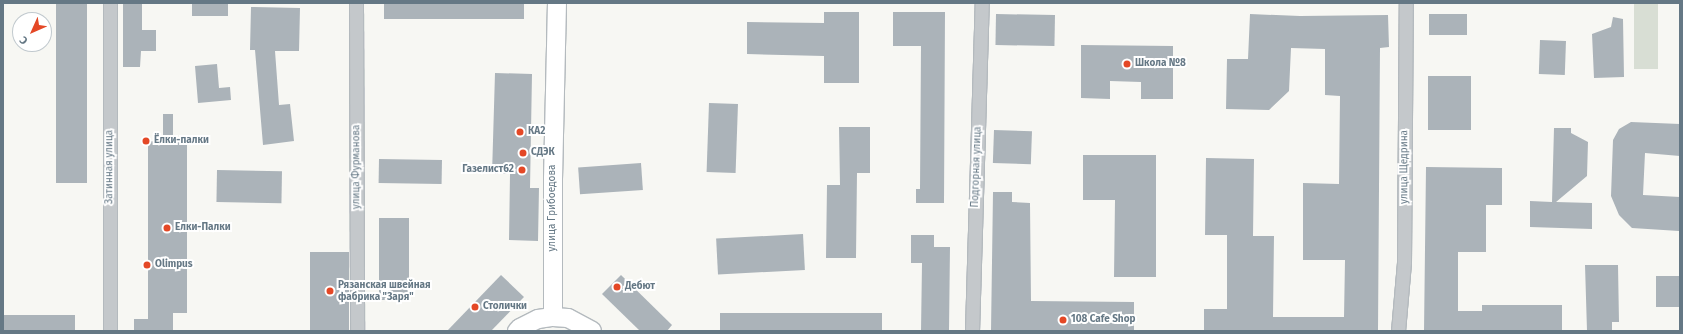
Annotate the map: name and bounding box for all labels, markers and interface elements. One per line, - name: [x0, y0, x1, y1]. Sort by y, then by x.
- north arrow: [12, 12, 52, 52]
- text: С: [17, 33, 31, 47]
- place label: Школа №8: [1135, 58, 1186, 70]
- marker: Школа №8: [1122, 59, 1132, 69]
- street label: улица Фурманова: [351, 125, 363, 209]
- place label: КА2: [528, 126, 545, 138]
- street label: Подгорная улица: [970, 126, 984, 208]
- marker: КА2: [515, 127, 525, 137]
- street label: Затинная улица: [104, 130, 116, 204]
- street label: улица Щедрина: [1399, 130, 1411, 204]
- place label: Ёлки-палки: [154, 135, 209, 147]
- marker: Ёлки-палки: [141, 136, 151, 146]
- place label: СДЭК: [531, 147, 555, 159]
- marker: СДЭК: [518, 148, 528, 158]
- place label: Газелист62: [462, 164, 514, 176]
- marker: Газелист62: [517, 165, 527, 175]
- street label: улица Грибоедова: [547, 165, 559, 251]
- place label: Елки-Палки: [175, 222, 231, 234]
- marker: Елки-Палки: [162, 223, 172, 233]
- place label: Olimpus: [155, 259, 193, 271]
- marker: Olimpus: [142, 260, 152, 270]
- place label: Рязанская швейная фабрика "Заря": [338, 279, 431, 302]
- place label: Дебют: [625, 281, 655, 293]
- marker: Дебют: [612, 282, 622, 292]
- marker: Рязанская швейная фабрика "Заря": [325, 286, 335, 296]
- place label: Столички: [483, 301, 527, 313]
- marker: Столички: [470, 302, 480, 312]
- place label: 108 Cafe Shop: [1071, 314, 1135, 326]
- marker: 108 Cafe Shop: [1058, 315, 1068, 325]

